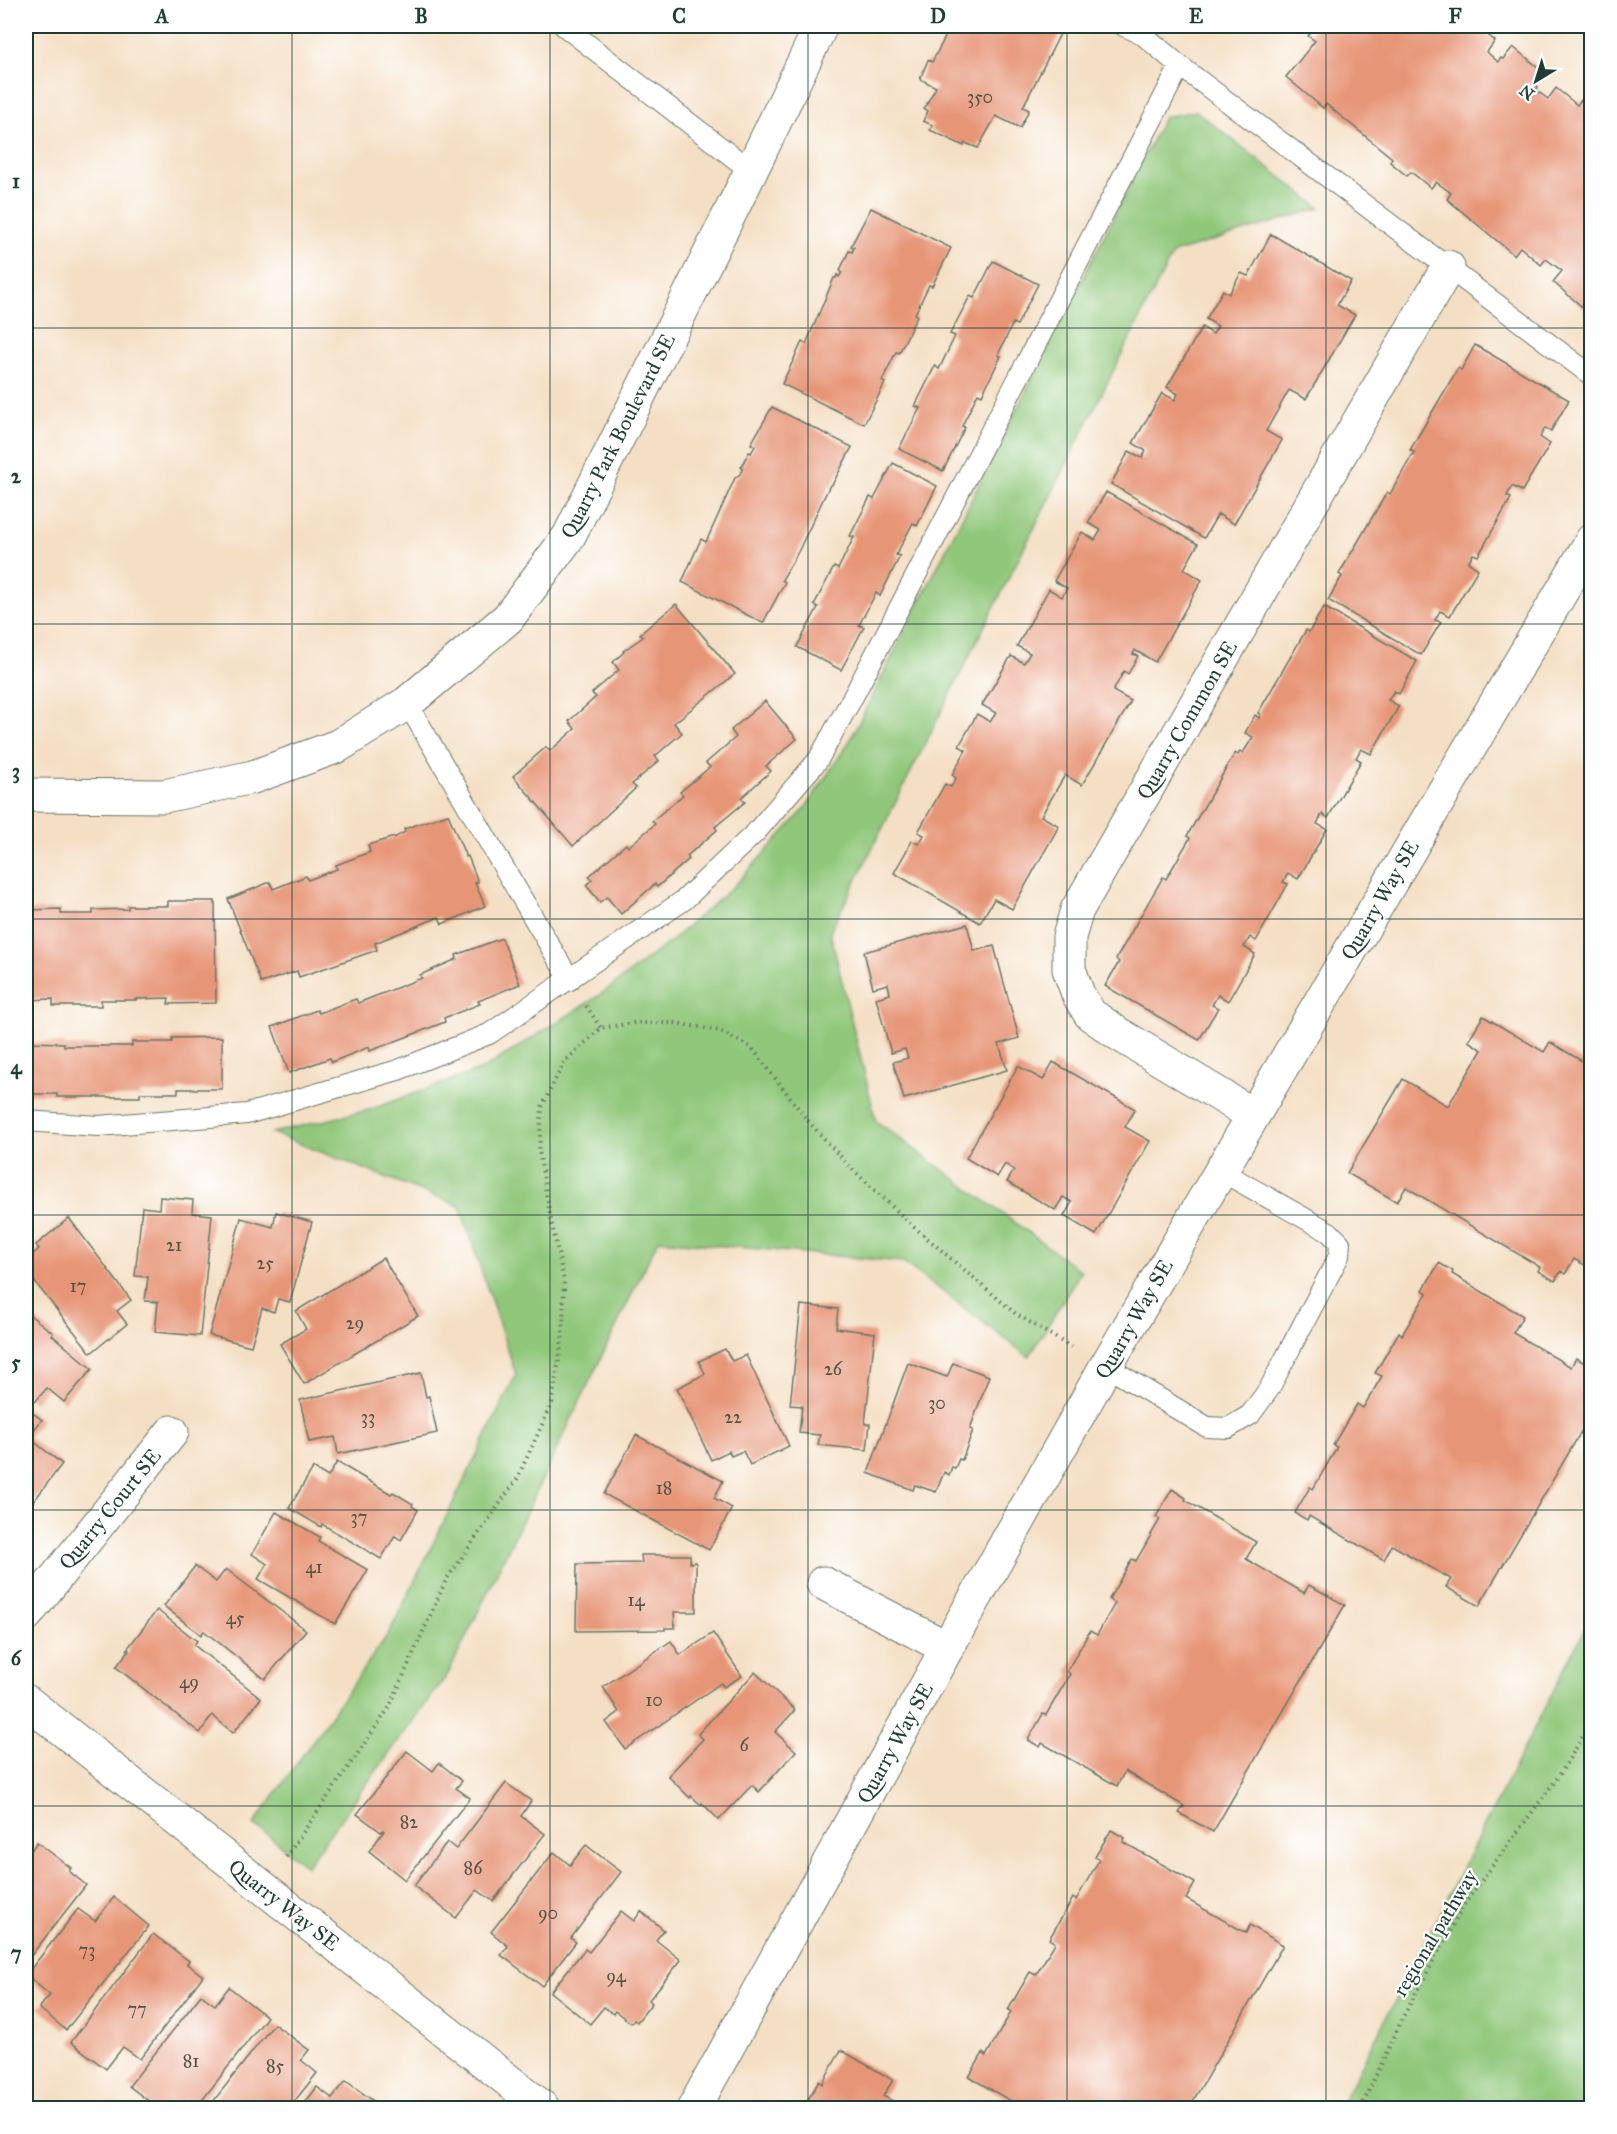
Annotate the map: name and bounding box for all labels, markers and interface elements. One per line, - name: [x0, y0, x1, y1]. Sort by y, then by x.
- text: A: [153, 4, 169, 28]
- text: B: [414, 4, 428, 28]
- text: C: [672, 4, 686, 28]
- text: D: [930, 4, 946, 28]
- text: E: [1189, 4, 1204, 28]
- text: F: [1448, 4, 1462, 28]
- north arrow: [1506, 51, 1566, 111]
- text: N: [1516, 81, 1538, 104]
- house number: 350: [967, 86, 993, 108]
- text: 1: [12, 169, 20, 193]
- street label: Quarry Park Boulevard SE: [555, 329, 681, 543]
- text: 2: [11, 464, 22, 488]
- street label: Quarry Common SE: [1131, 636, 1243, 804]
- text: 3: [12, 759, 20, 784]
- street label: Quarry Way SE: [1335, 835, 1425, 965]
- text: 4: [10, 1055, 22, 1080]
- house number: 21: [166, 1234, 182, 1256]
- house number: 25: [256, 1252, 274, 1274]
- street label: Quarry Way SE: [1089, 1254, 1179, 1384]
- house number: 17: [70, 1275, 86, 1297]
- house number: 29: [346, 1312, 364, 1334]
- text: 5: [11, 1350, 21, 1374]
- house number: 26: [824, 1358, 843, 1380]
- house number: 30: [928, 1392, 946, 1414]
- house number: 33: [361, 1406, 375, 1428]
- house number: 22: [724, 1406, 742, 1428]
- street label: Quarry Court SE: [53, 1443, 167, 1575]
- house number: 18: [656, 1477, 672, 1499]
- house number: 37: [351, 1506, 367, 1528]
- house number: 41: [305, 1556, 323, 1578]
- house number: 14: [627, 1589, 646, 1611]
- house number: 45: [226, 1607, 245, 1629]
- text: 6: [11, 1646, 23, 1670]
- house number: 49: [179, 1671, 199, 1693]
- street label: Quarry Way SE: [851, 1678, 939, 1808]
- house number: 10: [645, 1689, 663, 1711]
- house number: 6: [739, 1734, 749, 1756]
- house number: 82: [400, 1811, 418, 1833]
- street label: Quarry Way SE: [223, 1853, 345, 1957]
- house number: 86: [464, 1857, 483, 1879]
- street label: regional pathway: [1387, 1864, 1484, 2001]
- house number: 90: [538, 1902, 558, 1924]
- house number: 73: [79, 1939, 95, 1961]
- text: 7: [11, 1941, 22, 1965]
- house number: 94: [606, 1965, 627, 1987]
- house number: 77: [127, 1998, 147, 2020]
- house number: 81: [183, 2050, 199, 2072]
- house number: 85: [266, 2055, 285, 2077]

